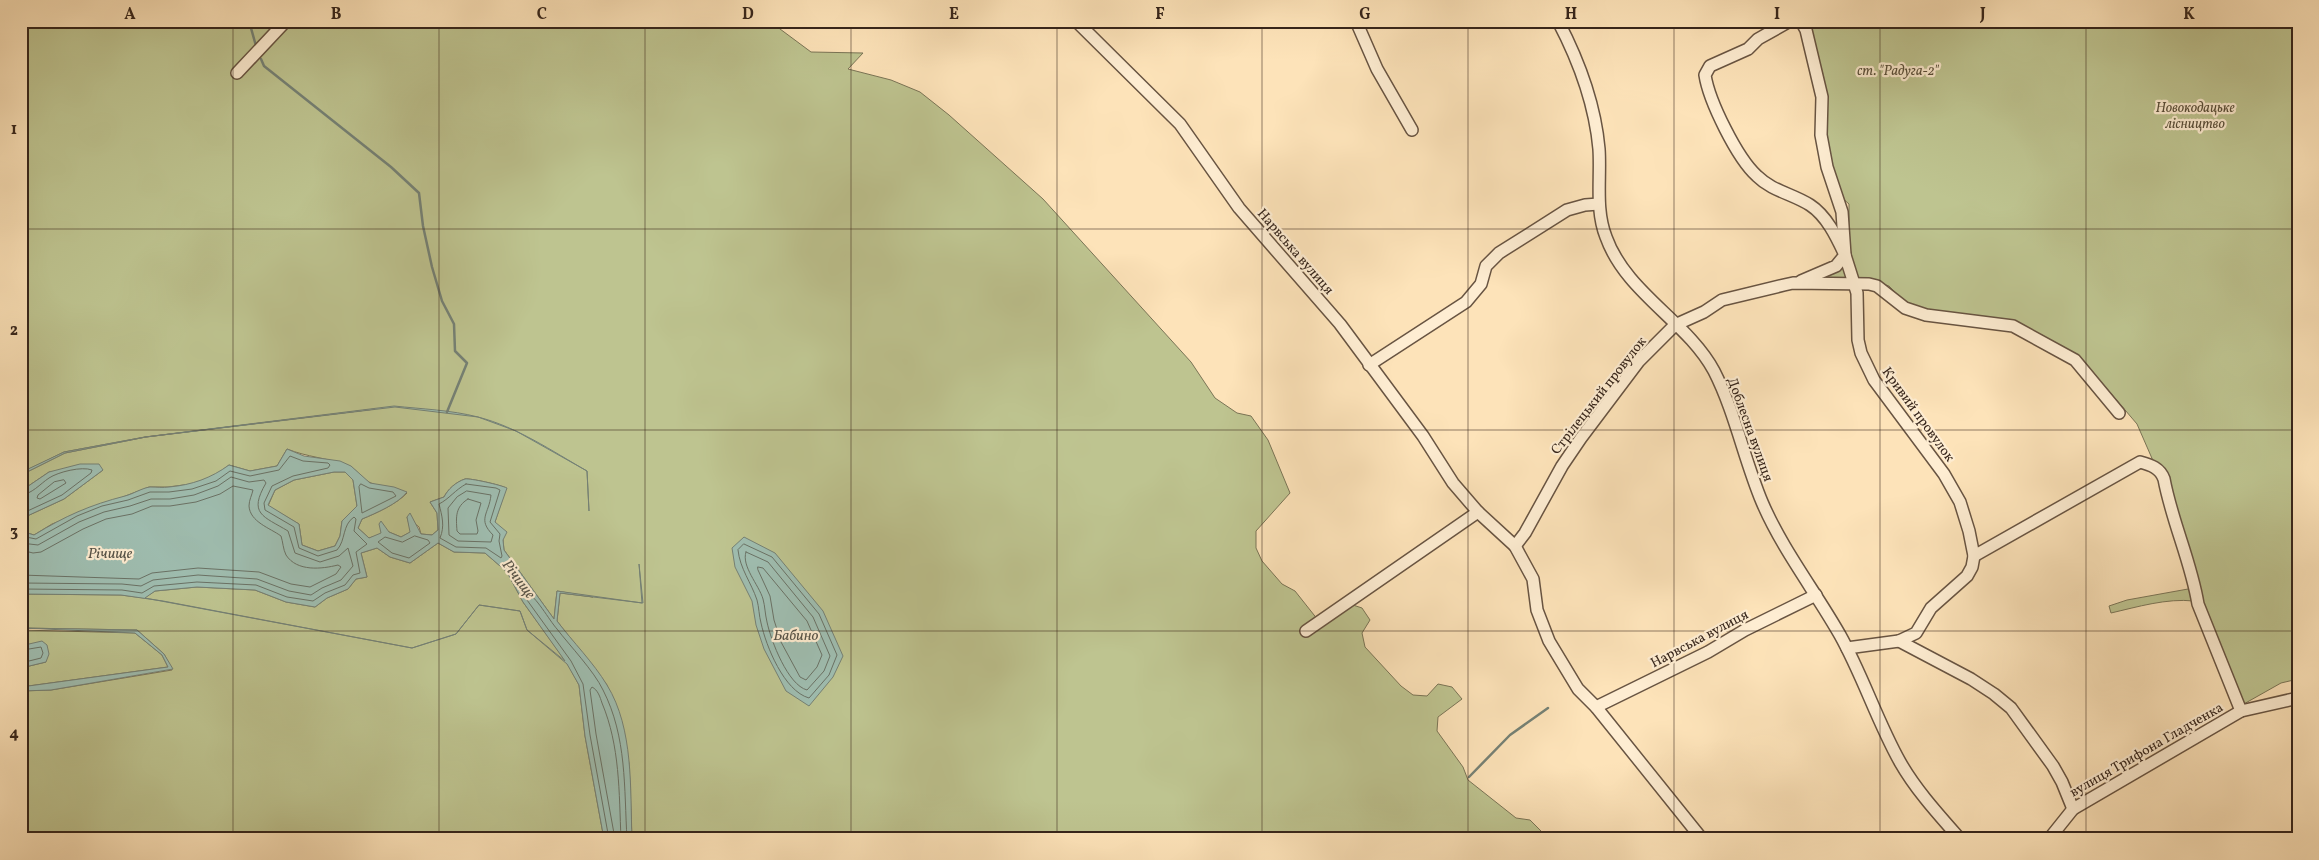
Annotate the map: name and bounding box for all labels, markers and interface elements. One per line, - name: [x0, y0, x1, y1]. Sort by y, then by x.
- text: A: [124, 4, 136, 26]
- text: B: [331, 4, 342, 26]
- text: C: [537, 4, 547, 26]
- text: D: [742, 4, 754, 26]
- text: E: [949, 4, 959, 26]
- text: F: [1155, 4, 1165, 26]
- text: G: [1359, 4, 1371, 26]
- text: H: [1565, 4, 1577, 26]
- text: I: [1774, 4, 1780, 26]
- text: J: [1979, 4, 1986, 26]
- text: K: [2183, 4, 2195, 26]
- park label: ст. "Радуга-2": [1857, 62, 1940, 81]
- park label: Новокодацьке лісництво: [2155, 99, 2235, 134]
- text: 1: [11, 119, 17, 141]
- street label: Нарвська вулиця: [1252, 205, 1338, 299]
- text: 2: [10, 320, 18, 342]
- street label: Стрілецький провулок: [1547, 333, 1652, 459]
- street label: Кривий провулок: [1877, 364, 1959, 467]
- street label: Доблесна вулиця: [1722, 375, 1777, 484]
- text: 3: [10, 521, 18, 543]
- water label: Річище: [88, 544, 133, 565]
- water label: Річище: [496, 556, 540, 604]
- street label: Нарвська вулиця: [1647, 606, 1752, 673]
- water label: Бабино: [774, 626, 819, 647]
- street label: вулиця Трифона Гладченка: [2067, 698, 2227, 802]
- text: 4: [9, 723, 19, 745]

